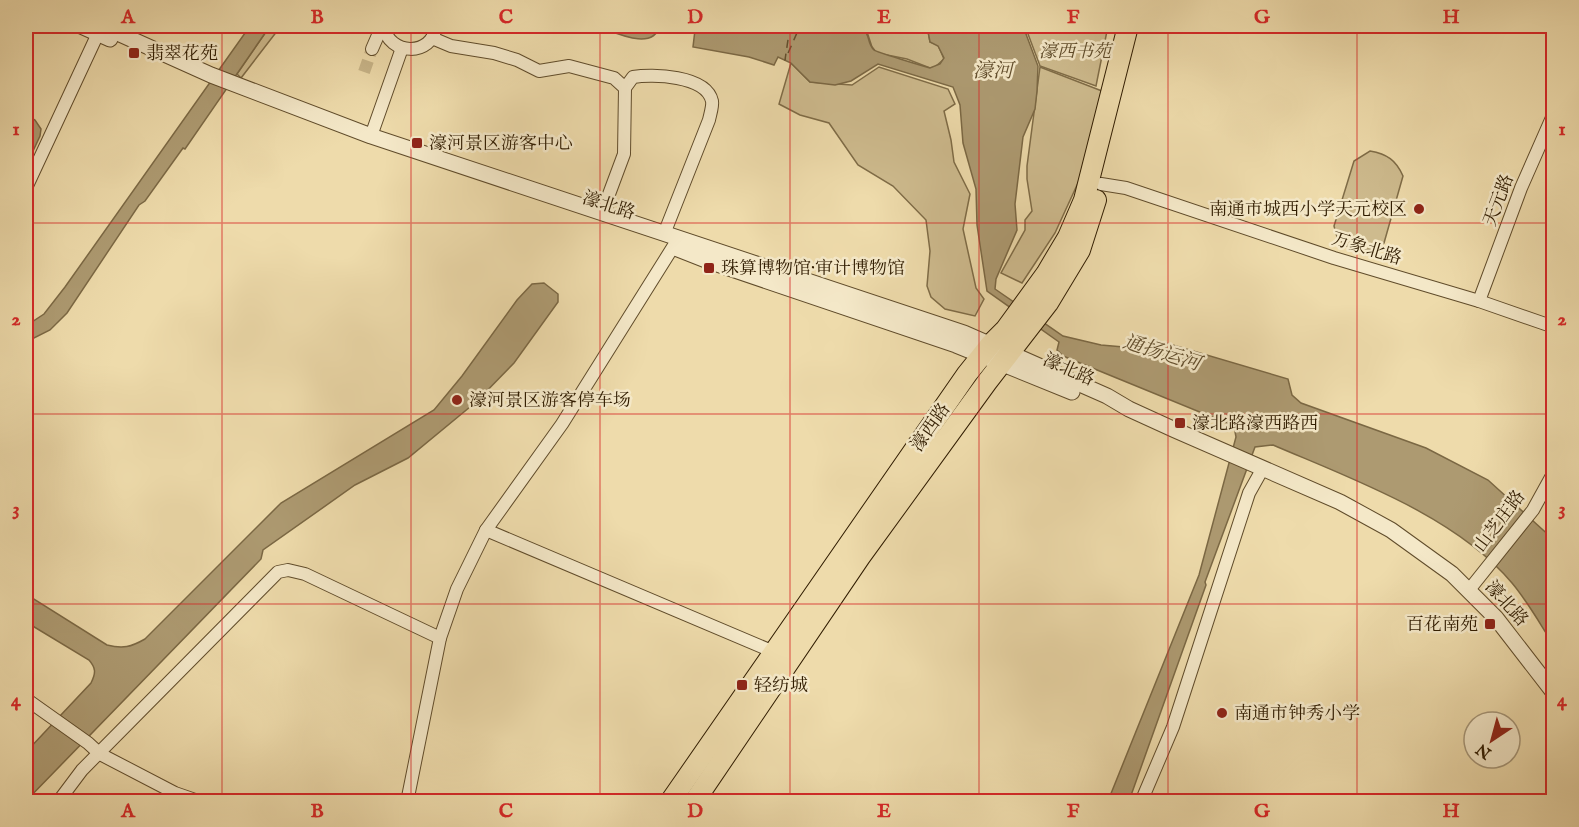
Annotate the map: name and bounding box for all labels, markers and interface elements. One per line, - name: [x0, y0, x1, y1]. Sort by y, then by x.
- text: A: [120, 5, 136, 30]
- text: B: [310, 5, 324, 30]
- text: C: [499, 5, 513, 30]
- text: D: [687, 5, 703, 30]
- text: E: [877, 5, 891, 30]
- text: F: [1067, 5, 1080, 30]
- text: G: [1254, 5, 1271, 30]
- text: H: [1442, 5, 1460, 30]
- park label: 濠西书苑: [1039, 41, 1114, 64]
- place label: 翡翠花苑: [146, 43, 218, 66]
- marker: 翡翠花苑: [127, 46, 141, 60]
- water label: 濠河: [973, 59, 1016, 84]
- text: 1: [12, 117, 20, 142]
- text: 1: [1558, 117, 1566, 142]
- place label: 濠河景区游客中心: [429, 133, 573, 156]
- marker: 濠河景区游客中心: [410, 136, 424, 150]
- street label: 天元路: [1479, 171, 1520, 230]
- street label: 濠北路: [579, 187, 638, 226]
- place label: 南通市城西小学天元校区: [1209, 199, 1407, 222]
- marker: 南通市城西小学天元校区: [1412, 202, 1426, 216]
- street label: 万象北路: [1329, 228, 1404, 271]
- place label: 珠算博物馆·审计博物馆: [721, 258, 905, 281]
- marker: 珠算博物馆·审计博物馆: [702, 261, 716, 275]
- text: 2: [11, 307, 21, 332]
- text: 2: [1557, 307, 1567, 332]
- water label: 通扬运河: [1120, 330, 1206, 378]
- street label: 濠北路: [1039, 349, 1098, 392]
- place label: 濠河景区游客停车场: [469, 390, 631, 413]
- marker: 濠河景区游客停车场: [450, 393, 464, 407]
- street label: 濠西路: [906, 399, 956, 457]
- place label: 濠北路濠西路西: [1192, 413, 1318, 436]
- marker: 濠北路濠西路西: [1173, 416, 1187, 430]
- street label: 山芝庄路: [1469, 486, 1531, 558]
- text: 3: [12, 497, 20, 522]
- text: 3: [1558, 497, 1566, 522]
- street label: 濠北路: [1479, 576, 1532, 632]
- place label: 百花南苑: [1406, 614, 1478, 637]
- marker: 百花南苑: [1483, 617, 1497, 631]
- place label: 轻纺城: [754, 675, 808, 698]
- marker: 轻纺城: [735, 678, 749, 692]
- text: 4: [11, 688, 22, 713]
- text: 4: [1557, 688, 1568, 713]
- place label: 南通市钟秀小学: [1234, 703, 1360, 726]
- marker: 南通市钟秀小学: [1215, 706, 1229, 720]
- north arrow: [1462, 710, 1522, 770]
- text: N: [1473, 738, 1497, 763]
- text: A: [120, 799, 136, 824]
- text: B: [310, 799, 324, 824]
- text: C: [499, 799, 513, 824]
- text: D: [687, 799, 703, 824]
- text: E: [877, 799, 891, 824]
- text: F: [1067, 799, 1080, 824]
- text: G: [1254, 799, 1271, 824]
- text: H: [1442, 799, 1460, 824]

